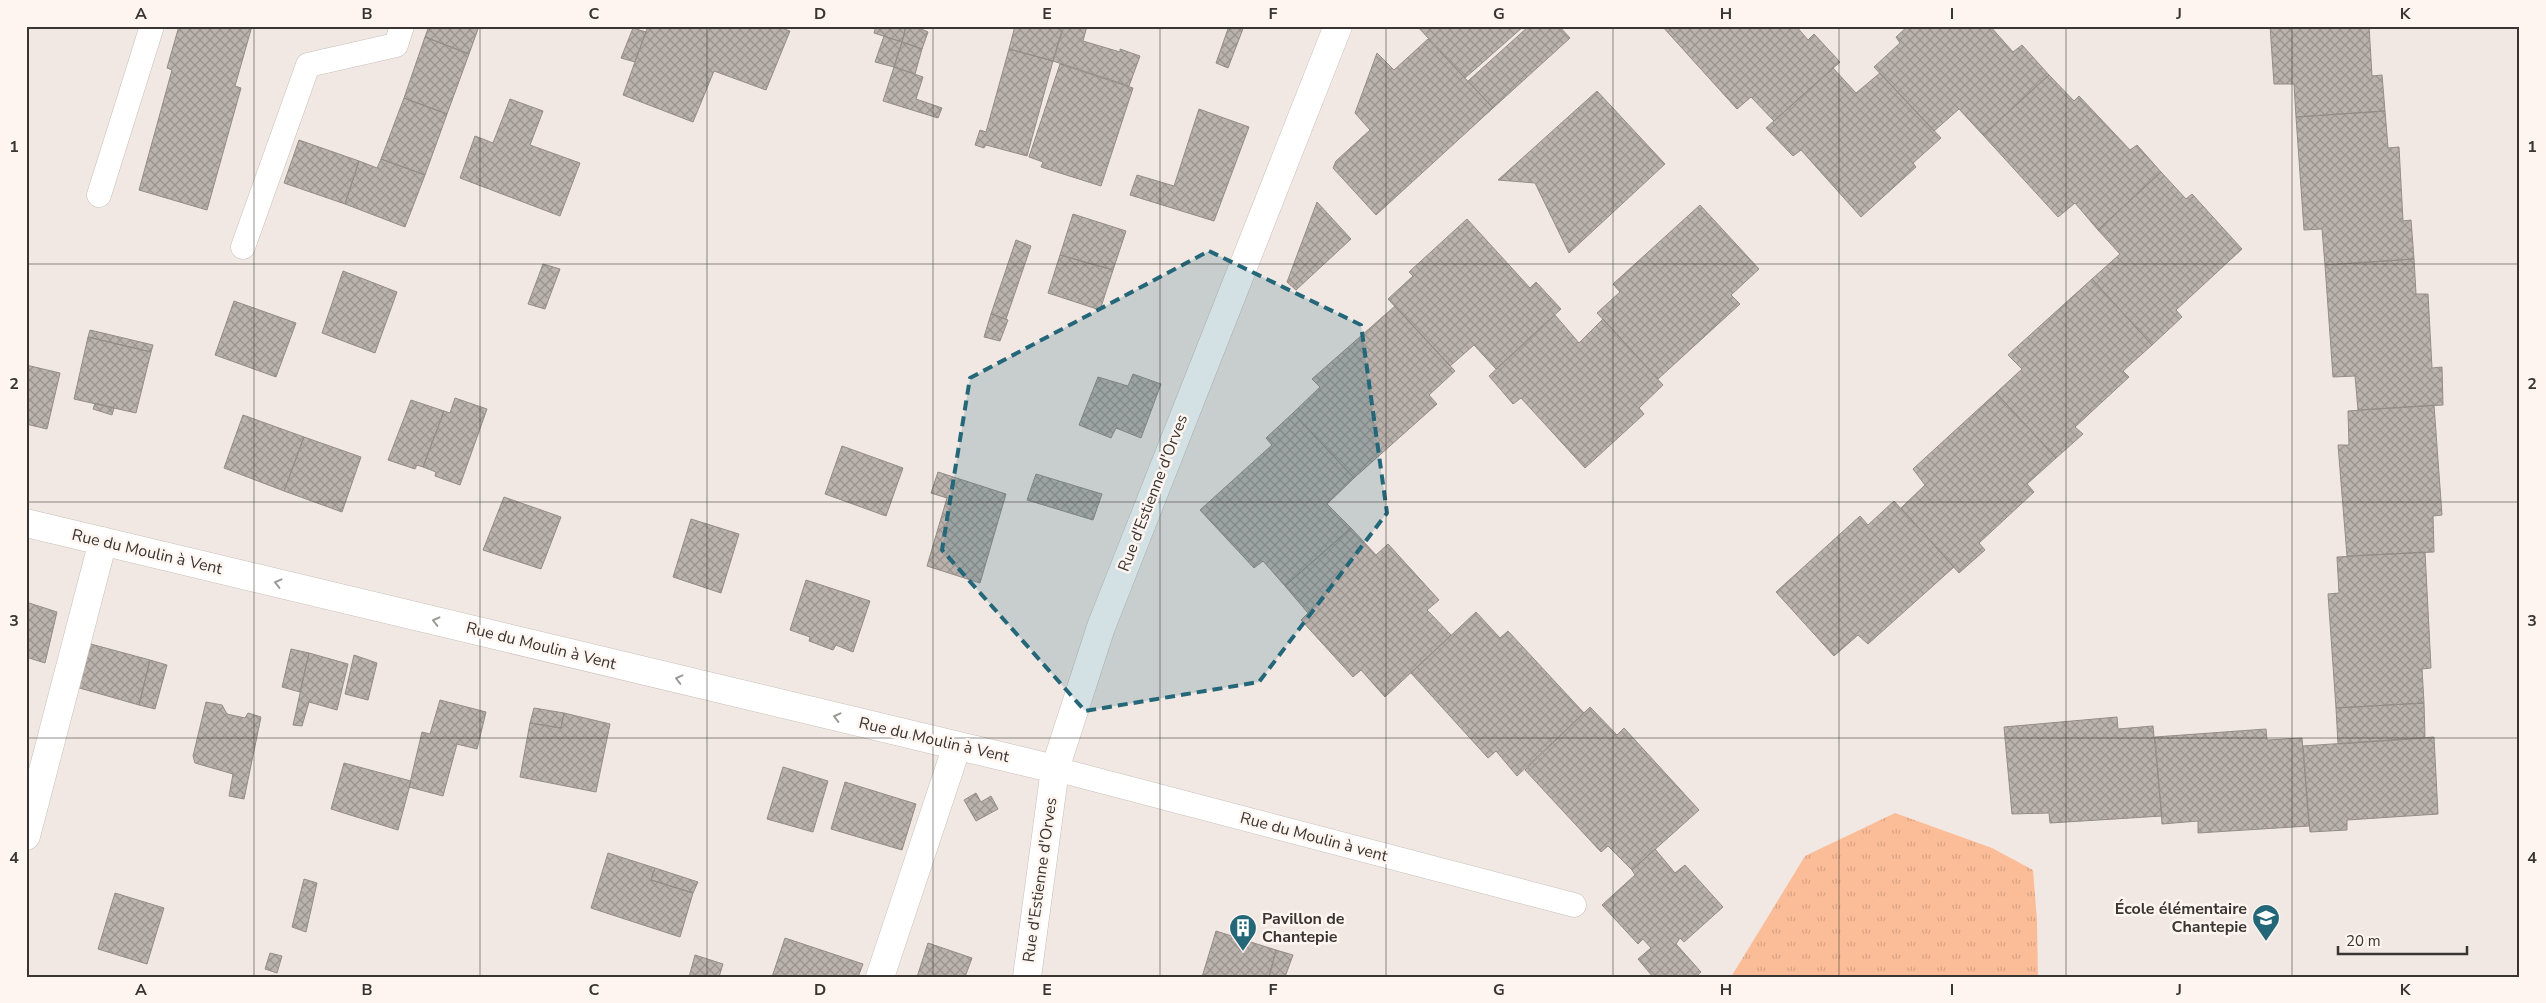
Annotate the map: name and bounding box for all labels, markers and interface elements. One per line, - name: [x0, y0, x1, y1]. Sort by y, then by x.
- text: A: [135, 3, 147, 25]
- text: B: [361, 3, 373, 25]
- text: C: [589, 3, 600, 25]
- text: D: [814, 3, 826, 25]
- text: E: [1042, 3, 1052, 25]
- text: F: [1269, 3, 1278, 25]
- text: G: [1493, 3, 1505, 25]
- text: H: [1720, 3, 1732, 25]
- text: I: [1950, 3, 1954, 25]
- text: J: [2175, 3, 2182, 25]
- text: K: [2400, 3, 2412, 25]
- text: 1: [9, 136, 19, 158]
- text: 1: [2527, 136, 2537, 158]
- text: 2: [9, 373, 19, 395]
- text: 2: [2527, 373, 2537, 395]
- street label: Rue d'Estienne d'Orves: [1113, 411, 1193, 575]
- street label: Rue du Moulin à Vent: [70, 524, 225, 580]
- one-way arrow: [274, 578, 283, 589]
- text: 3: [9, 610, 19, 632]
- text: 3: [2527, 610, 2537, 632]
- one-way arrow: [432, 616, 441, 627]
- street label: Rue du Moulin à Vent: [464, 617, 619, 675]
- one-way arrow: [675, 674, 684, 685]
- one-way arrow: [833, 712, 842, 723]
- street label: Rue du Moulin à Vent: [857, 712, 1012, 768]
- street label: Rue d'Estienne d'Orves: [1018, 796, 1062, 964]
- street label: Rue du Moulin à vent: [1238, 807, 1391, 867]
- text: 4: [9, 847, 19, 869]
- text: 4: [2527, 847, 2537, 869]
- place label: École élémentaire Chantepie: [2115, 898, 2247, 938]
- school or university icon: École élémentaire Chantepie: [2251, 903, 2281, 942]
- place label: Pavillon de Chantepie: [1262, 908, 1345, 948]
- building icon: Pavillon de Chantepie: [1228, 913, 1258, 952]
- scale bar: [2338, 923, 2467, 955]
- text: 20 m: [2346, 931, 2381, 951]
- text: A: [135, 979, 147, 1001]
- text: B: [361, 979, 373, 1001]
- text: C: [589, 979, 600, 1001]
- text: D: [814, 979, 826, 1001]
- text: E: [1042, 979, 1052, 1001]
- text: F: [1269, 979, 1278, 1001]
- text: G: [1493, 979, 1505, 1001]
- text: H: [1720, 979, 1732, 1001]
- text: I: [1950, 979, 1954, 1001]
- text: J: [2175, 979, 2182, 1001]
- text: K: [2400, 979, 2412, 1001]

